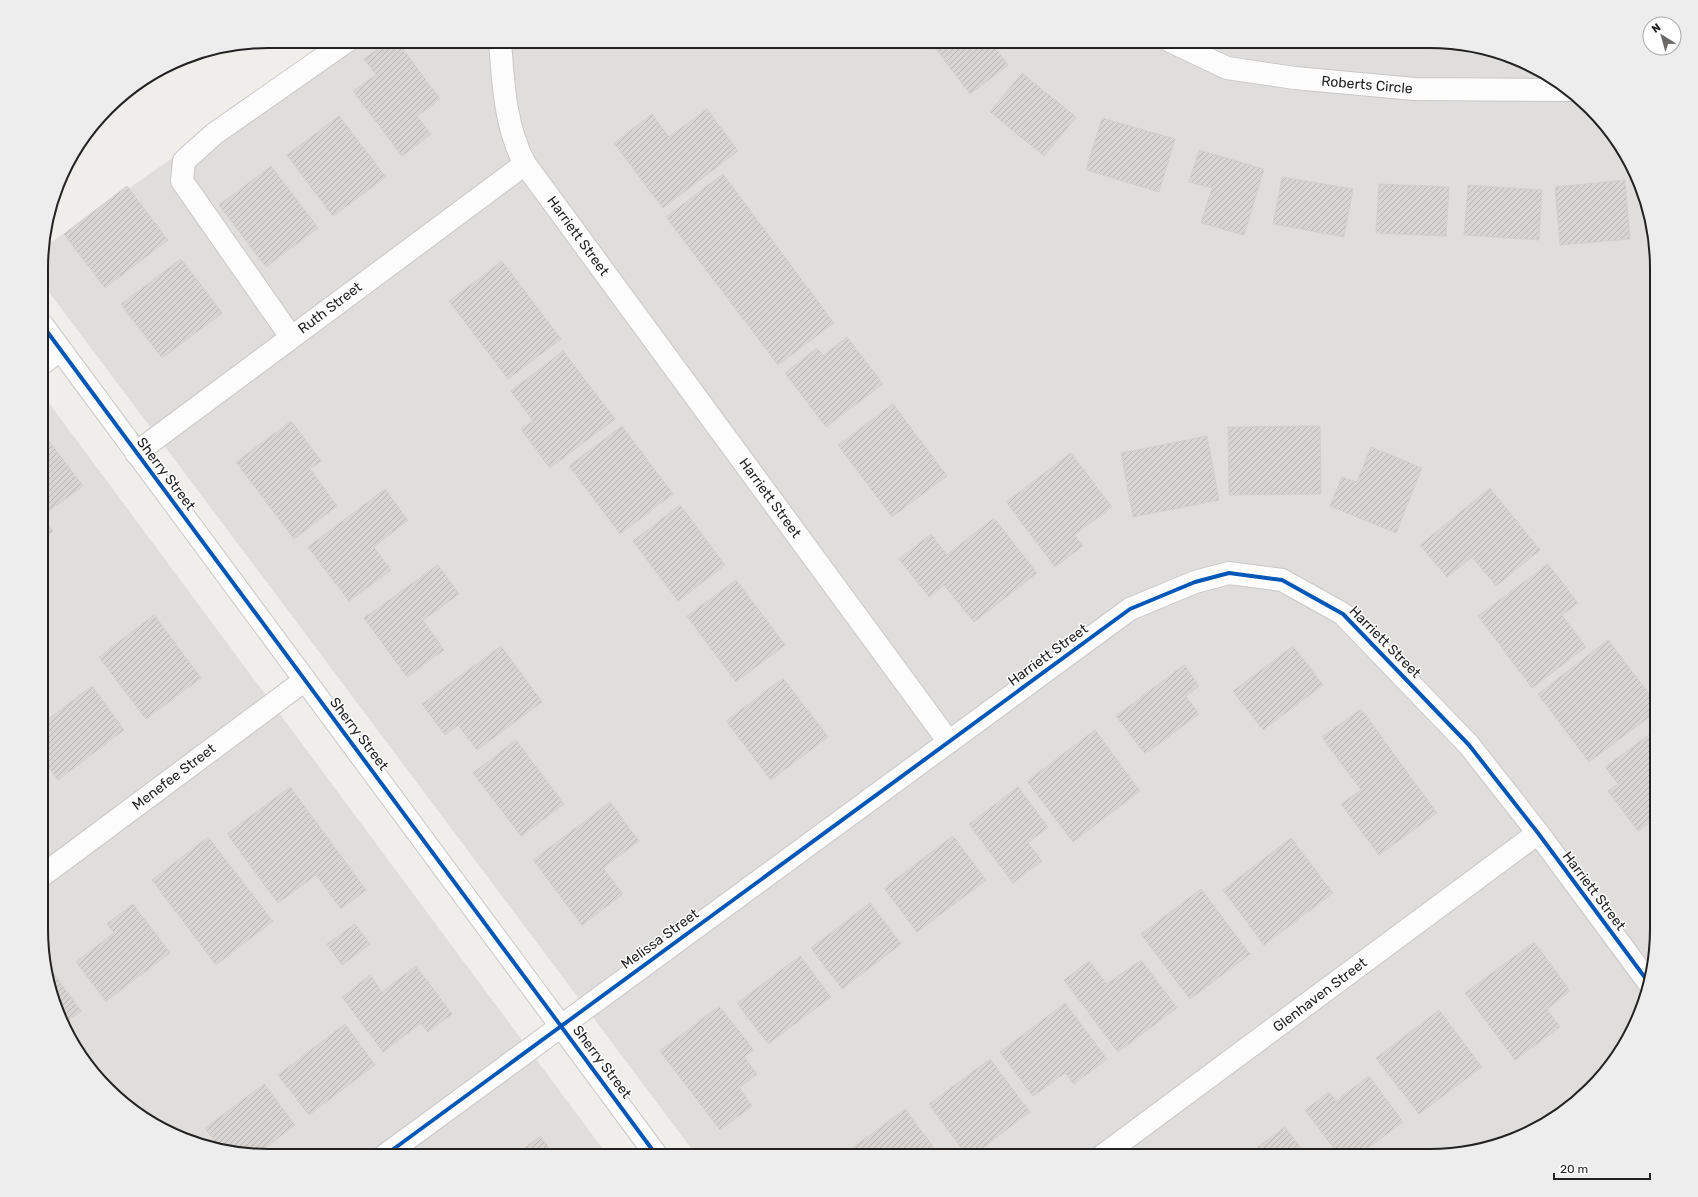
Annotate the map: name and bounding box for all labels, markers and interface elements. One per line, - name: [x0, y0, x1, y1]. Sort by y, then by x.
- north arrow: [1642, 16, 1682, 56]
- text: N: [1649, 21, 1663, 36]
- street label: Roberts Circle: [1321, 73, 1413, 97]
- street label: Harriett Street: [543, 193, 613, 280]
- street label: Ruth Street: [295, 278, 366, 338]
- street label: Sherry Street: [133, 434, 199, 514]
- street label: Harriett Street: [735, 455, 805, 542]
- street label: Harriett Street: [1346, 603, 1425, 682]
- street label: Harriett Street: [1005, 620, 1092, 690]
- street label: Sherry Street: [326, 694, 392, 774]
- street label: Menefee Street: [129, 740, 219, 814]
- street label: Harriett Street: [1559, 848, 1630, 934]
- street label: Melissa Street: [618, 905, 702, 973]
- street label: Glenhaven Street: [1270, 954, 1371, 1036]
- street label: Sherry Street: [569, 1022, 635, 1102]
- scale bar: [1554, 1155, 1650, 1181]
- text: 20 m: [1560, 1162, 1588, 1176]

